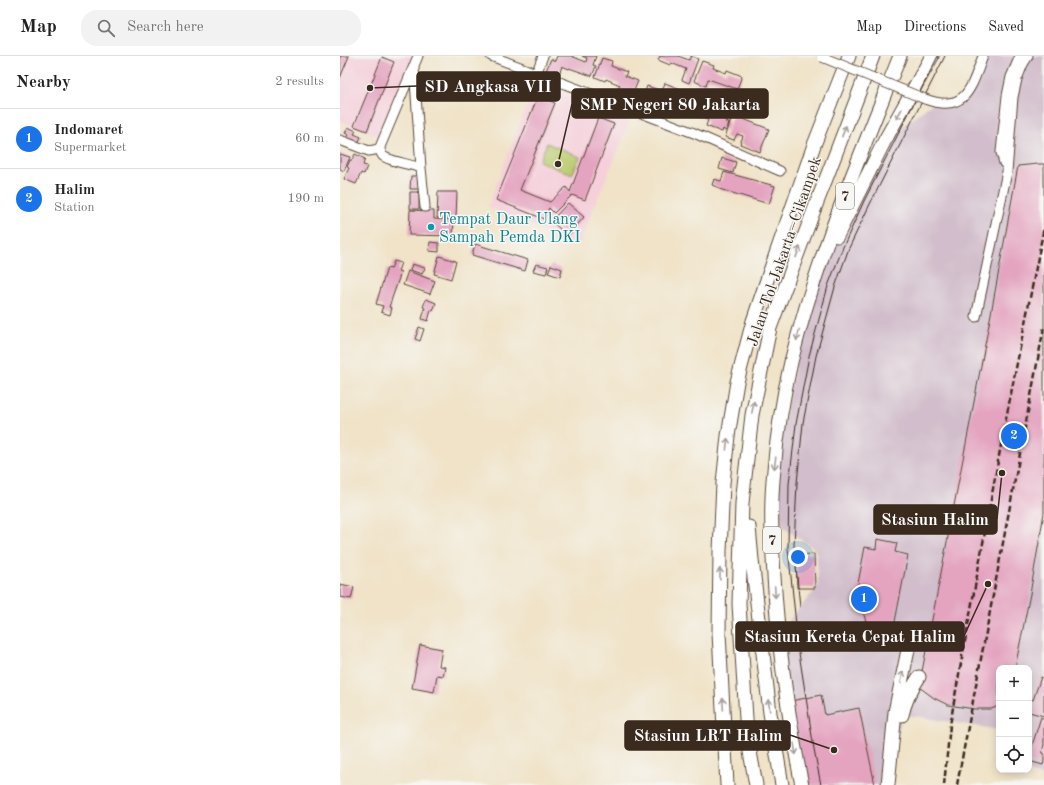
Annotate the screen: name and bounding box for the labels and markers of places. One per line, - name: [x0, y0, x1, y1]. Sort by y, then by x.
- callout: SD Angkasa VII: [417, 72, 560, 101]
- callout: SMP Negeri 80 Jakarta: [572, 89, 768, 118]
- place label: Tempat Daur Ulang Sampah Pemda DKI: [439, 212, 581, 246]
- marker: Tempat Daur Ulang Sampah Pemda DKI: [426, 222, 436, 232]
- pin: 2: [1001, 421, 1027, 451]
- callout: Stasiun Halim: [874, 505, 997, 534]
- pin: 1: [851, 584, 877, 614]
- callout: Stasiun Kereta Cepat Halim: [736, 622, 964, 651]
- callout: Stasiun LRT Halim: [625, 721, 790, 750]

